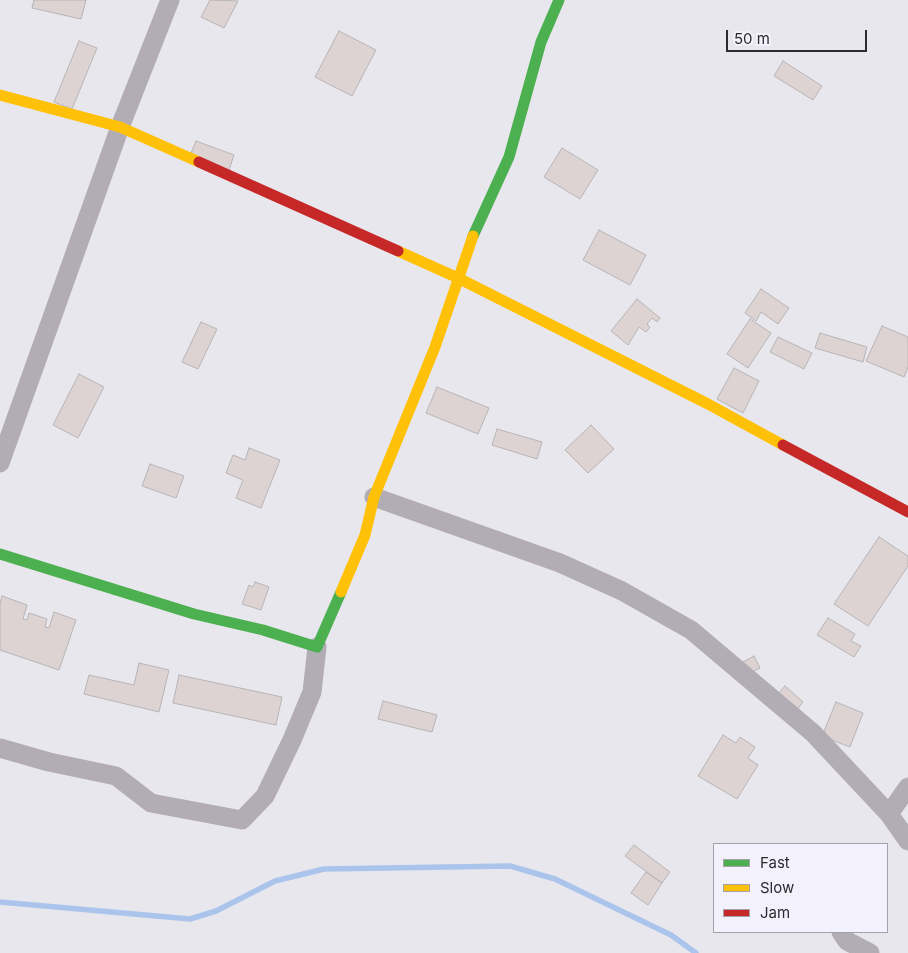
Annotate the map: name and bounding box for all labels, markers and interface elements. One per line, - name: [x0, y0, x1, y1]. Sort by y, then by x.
- scale bar: [728, 20, 869, 52]
- text: 50 m: [734, 29, 770, 48]
- legend: [713, 843, 888, 933]
- text: Fast: [760, 853, 790, 872]
- text: Slow: [760, 878, 794, 897]
- text: Jam: [760, 903, 790, 922]

